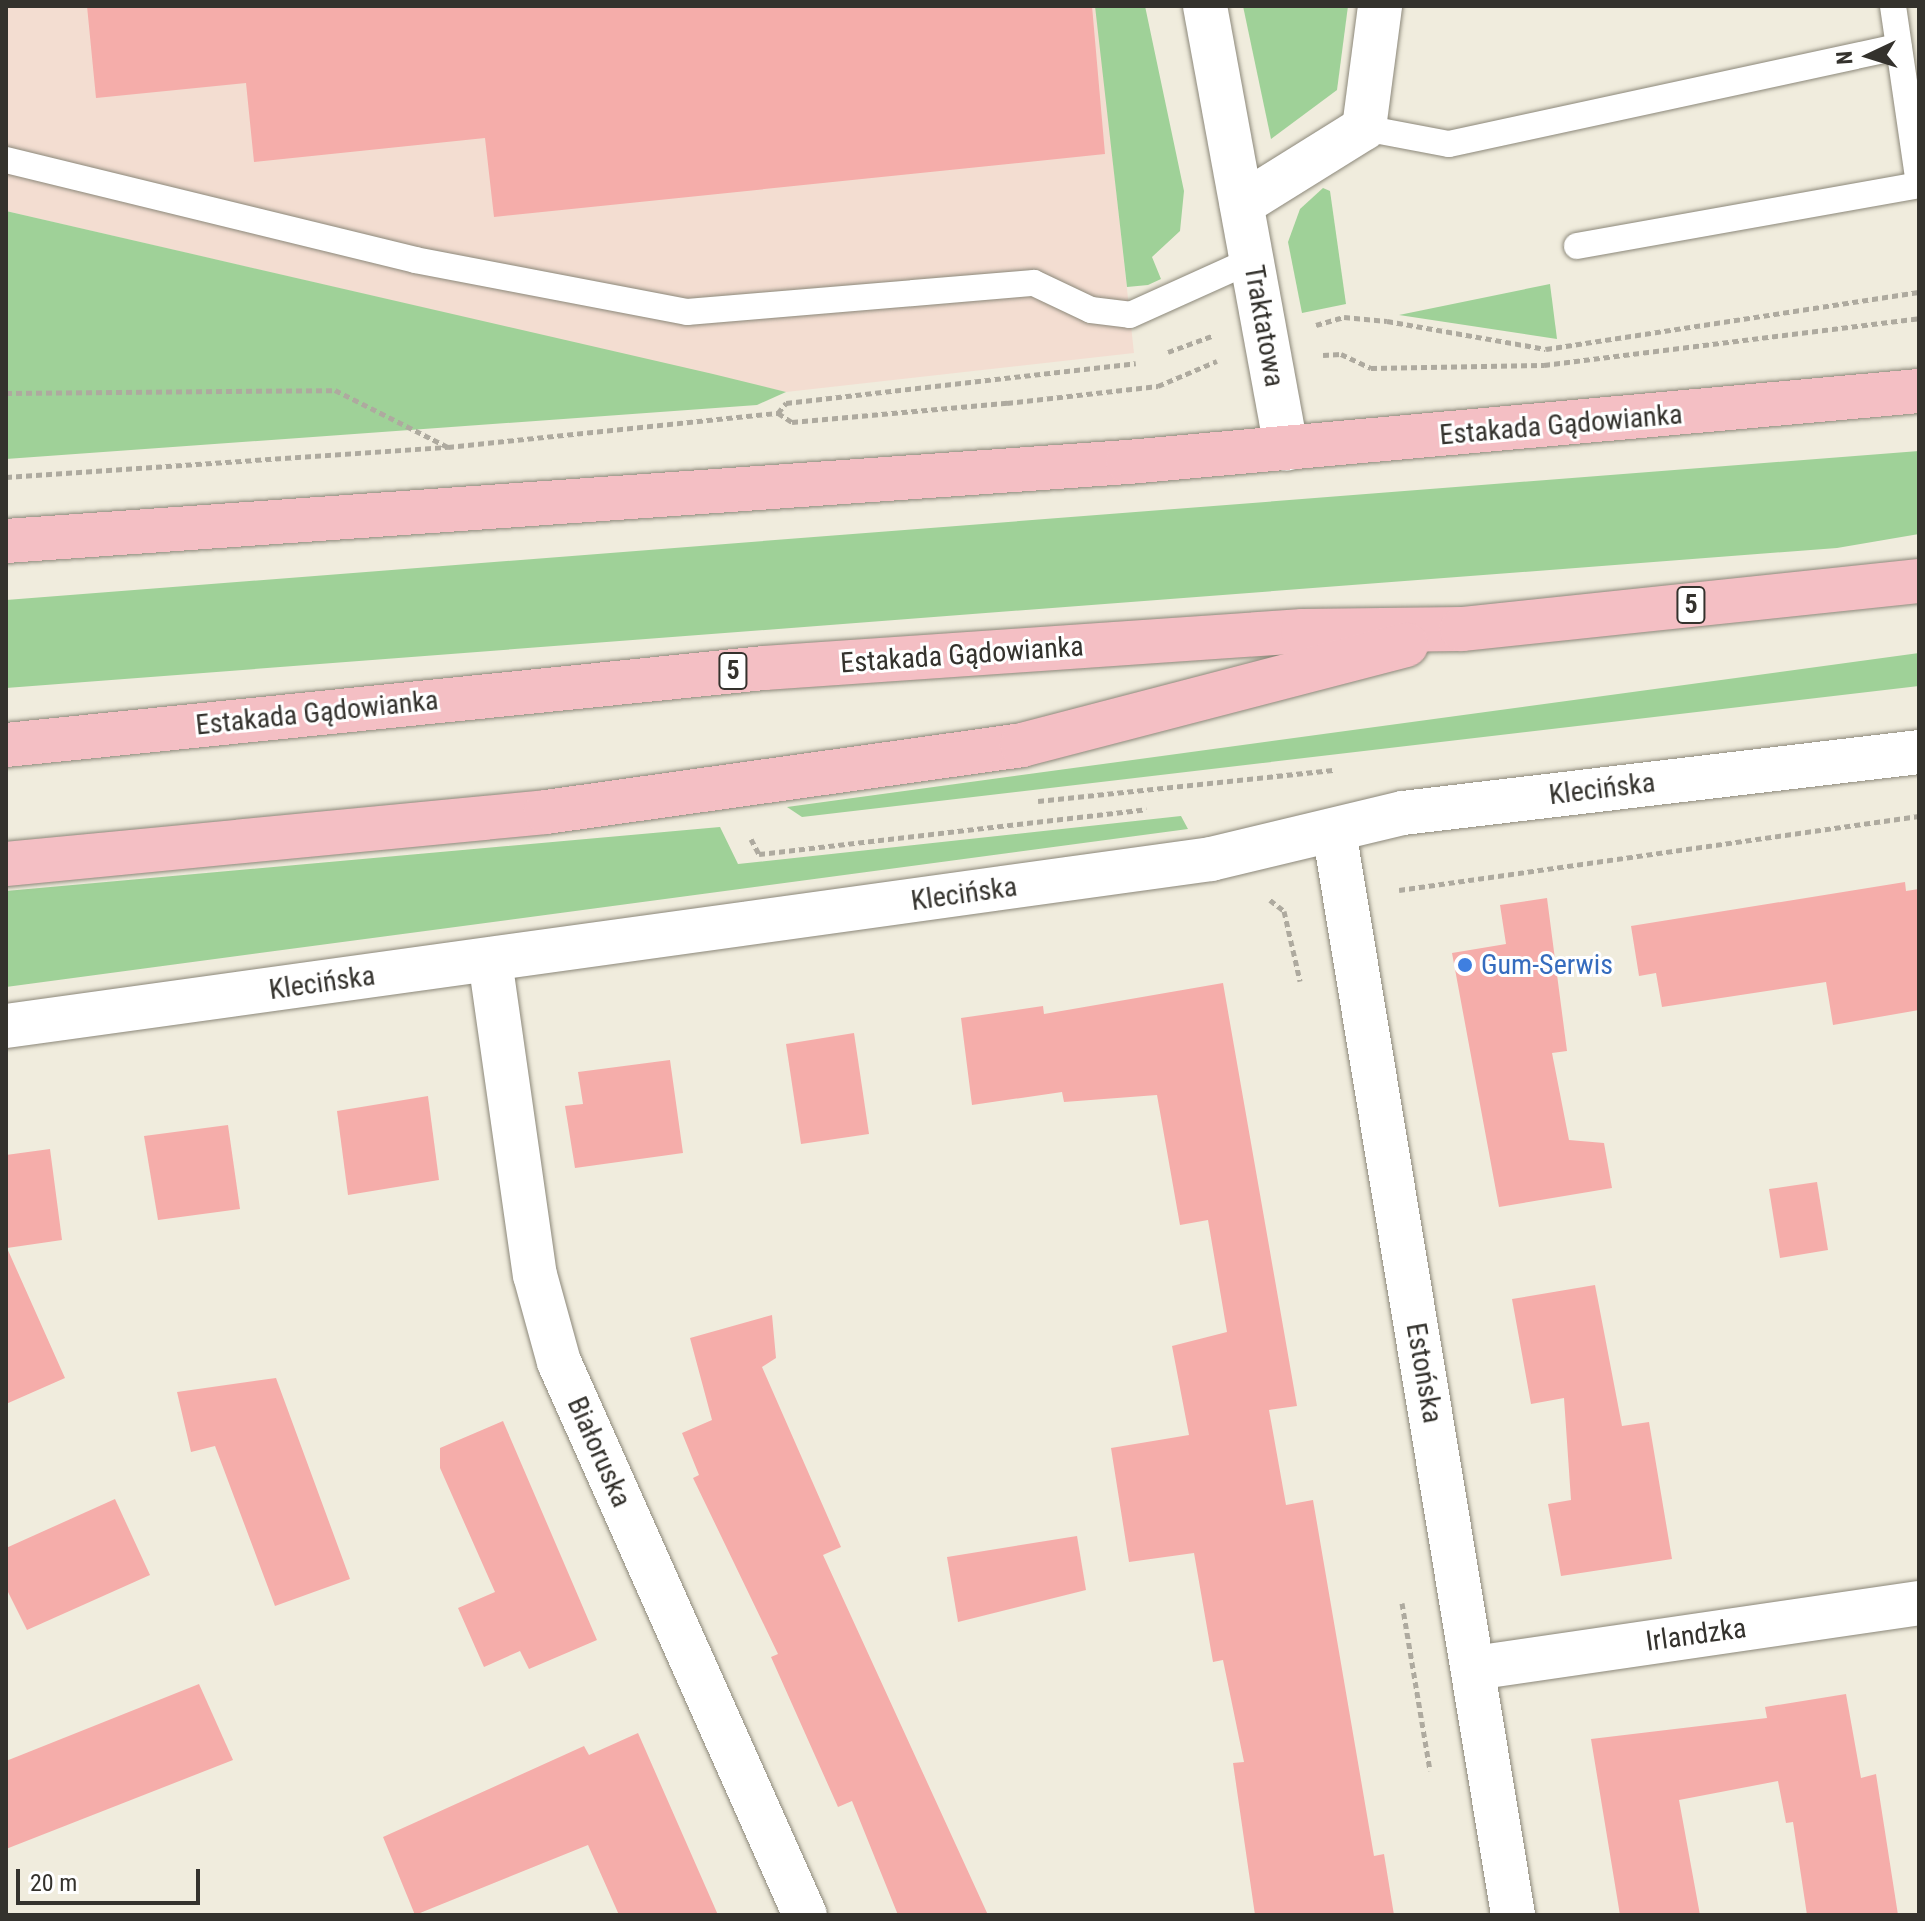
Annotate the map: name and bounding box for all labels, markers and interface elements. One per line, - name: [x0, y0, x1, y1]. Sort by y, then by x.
- north arrow: [1829, 16, 1909, 96]
- text: N: [1832, 50, 1858, 65]
- street label: Traktatowa: [1237, 263, 1291, 389]
- street label: Estakada Gądowianka: [1438, 398, 1684, 452]
- road number: 5: [1675, 583, 1707, 627]
- street label: Estakada Gądowianka: [839, 630, 1085, 680]
- road number: 5: [717, 649, 749, 693]
- street label: Estakada Gądowianka: [194, 684, 440, 742]
- street label: Klecińska: [1547, 766, 1657, 812]
- street label: Klecińska: [909, 870, 1019, 918]
- place label: Gum-Serwis: [1481, 948, 1613, 982]
- marker: Gum-Serwis: [1456, 956, 1474, 974]
- street label: Klecińska: [267, 959, 377, 1007]
- street label: Estońska: [1399, 1320, 1449, 1426]
- street label: Białoruska: [560, 1392, 638, 1512]
- street label: Irlandzka: [1644, 1611, 1748, 1659]
- scale bar: [20, 1853, 204, 1903]
- text: 20 m: [30, 1869, 77, 1897]

